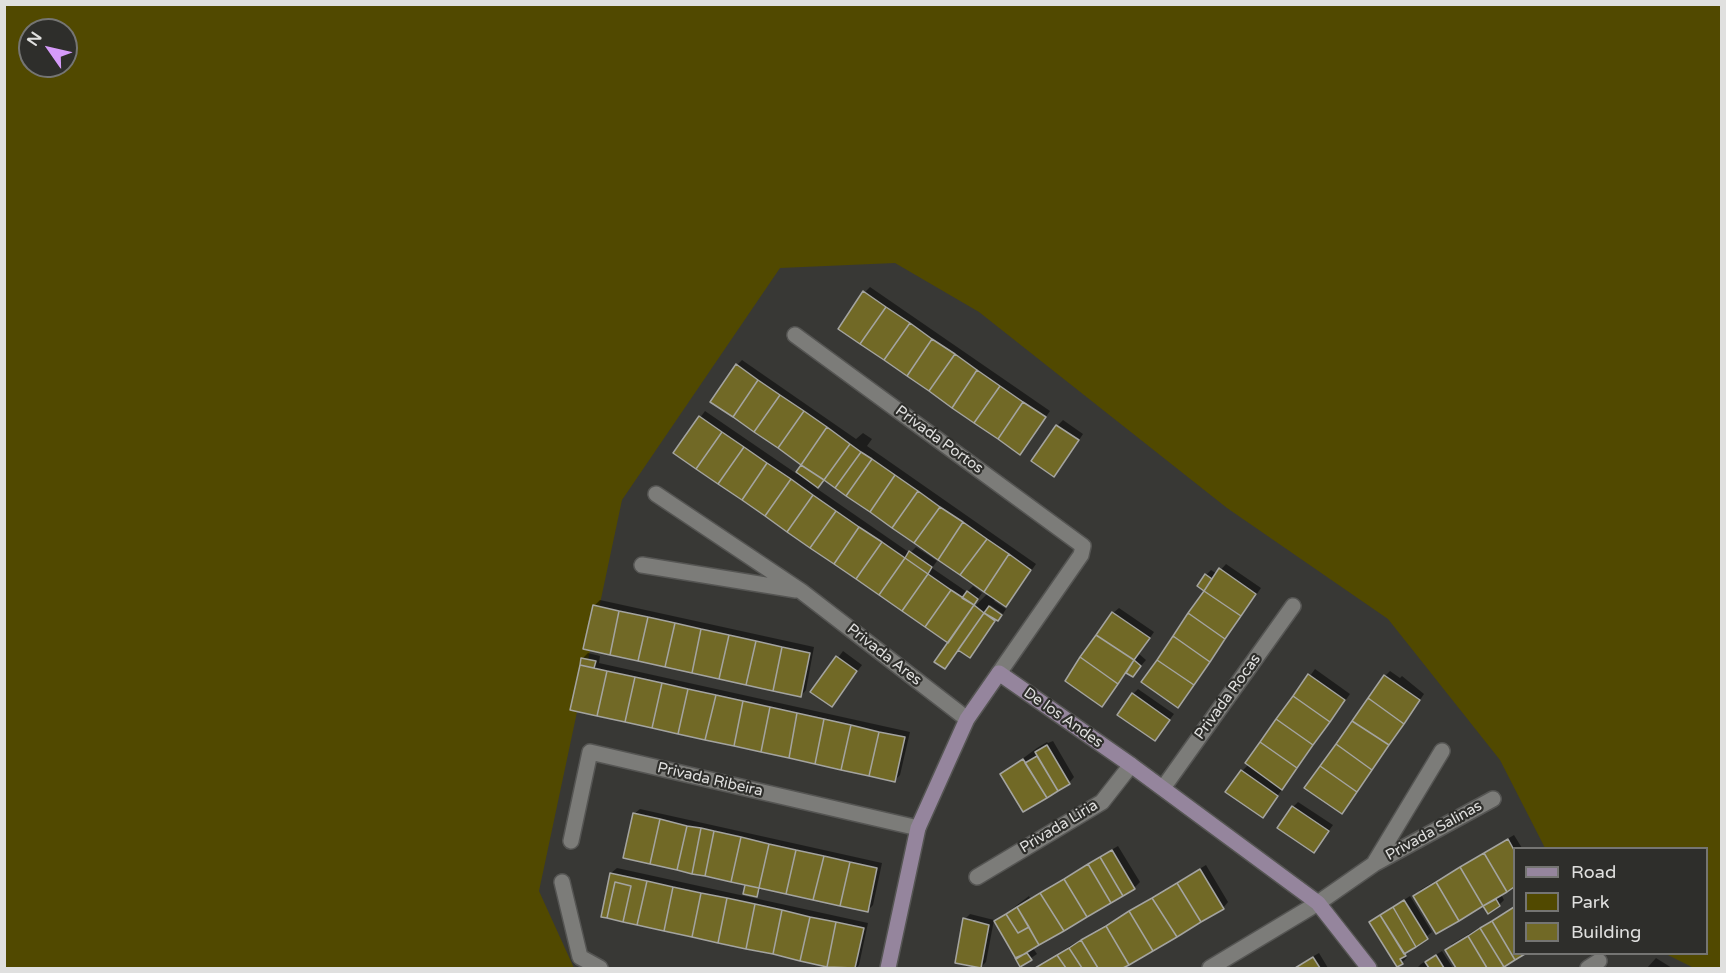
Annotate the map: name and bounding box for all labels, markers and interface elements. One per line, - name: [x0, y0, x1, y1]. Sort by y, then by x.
- north arrow: [18, 18, 78, 78]
- text: N: [23, 28, 47, 50]
- street label: Privada Portos: [892, 402, 986, 478]
- street label: Privada Ares: [843, 620, 925, 690]
- street label: Privada Rocas: [1191, 651, 1265, 743]
- street label: De los Andes: [1020, 684, 1106, 752]
- street label: Privada Ribeira: [655, 759, 765, 801]
- street label: Privada Liria: [1017, 797, 1101, 857]
- street label: Privada Salinas: [1383, 797, 1485, 865]
- legend: [1513, 847, 1708, 955]
- text: Road: [1571, 861, 1616, 883]
- text: Park: [1571, 891, 1609, 913]
- text: Building: [1571, 921, 1641, 943]

